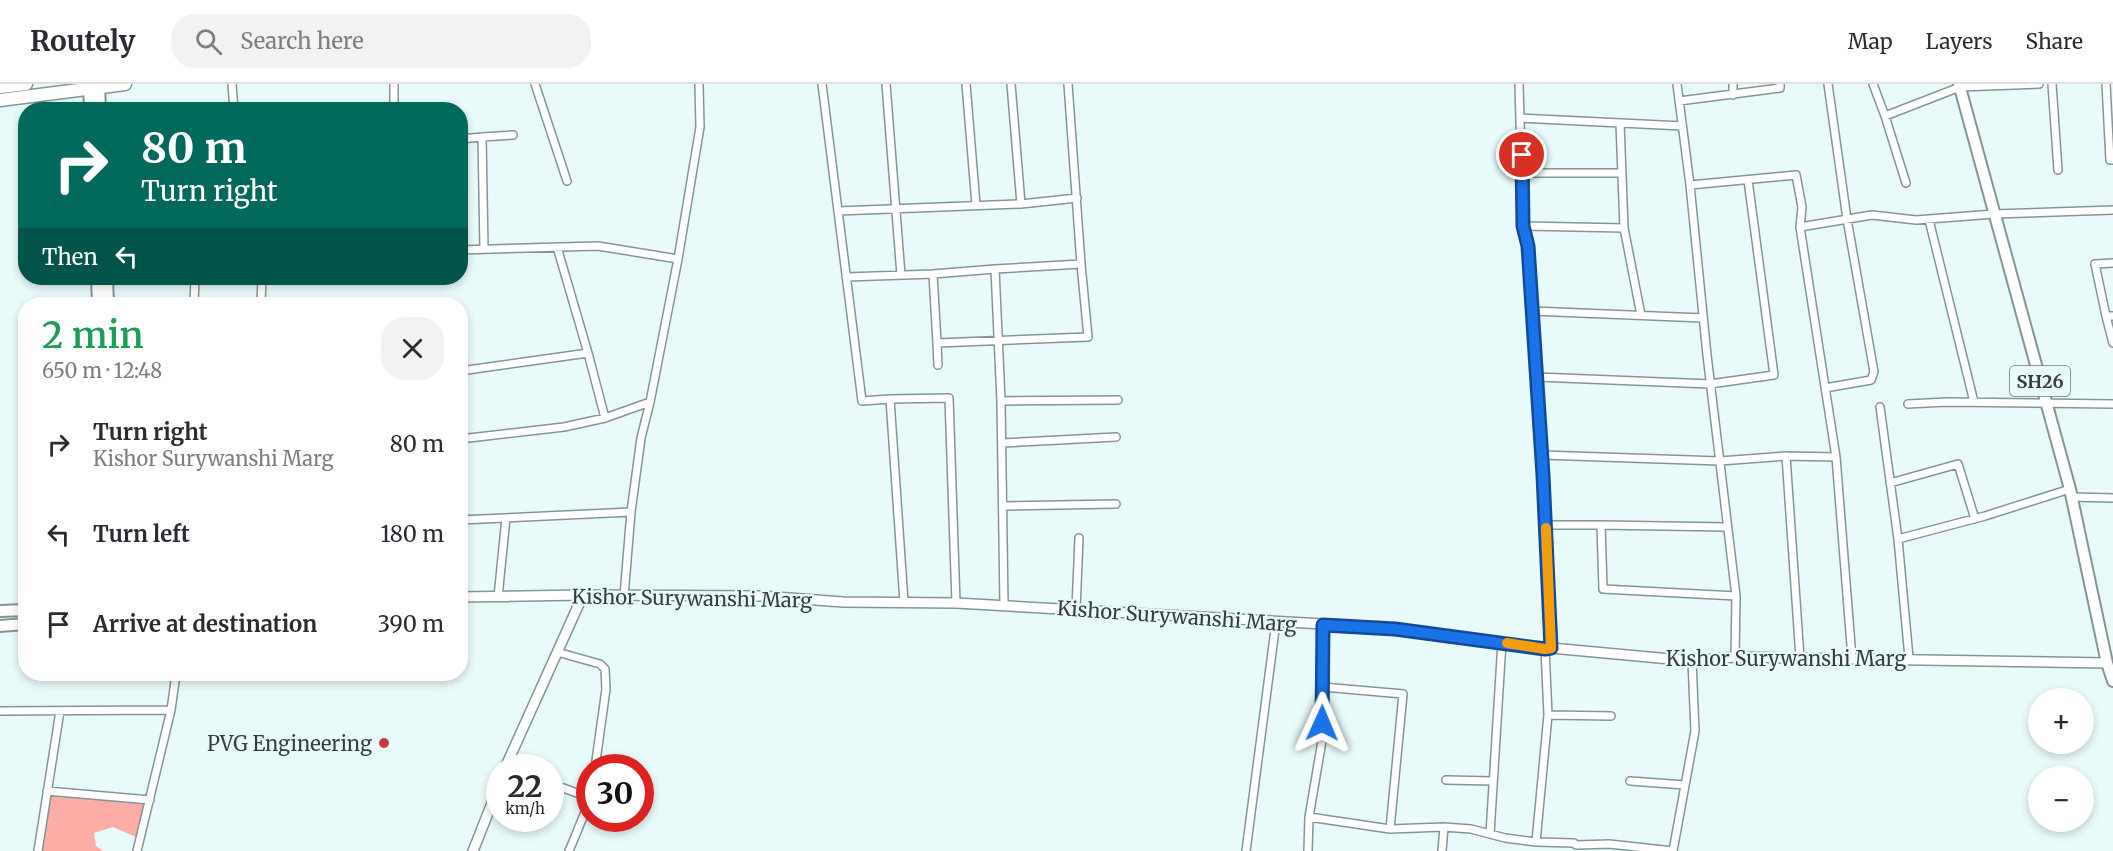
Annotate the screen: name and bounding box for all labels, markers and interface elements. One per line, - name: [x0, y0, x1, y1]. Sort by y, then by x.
- search box: [171, 14, 591, 68]
- text: Routely: [30, 23, 135, 59]
- icon: search: [192, 25, 225, 58]
- text: Search here: [240, 27, 364, 55]
- text: Map: [1848, 28, 1893, 55]
- text: Layers: [1926, 28, 1993, 55]
- text: Share: [2026, 28, 2083, 55]
- text: 80 m: [141, 122, 247, 174]
- icon: right: [42, 126, 120, 204]
- pin: [1496, 129, 1547, 180]
- icon: arrive: [1505, 138, 1538, 171]
- text: Turn right: [141, 174, 278, 208]
- icon: left: [110, 240, 143, 273]
- text: Then: [42, 243, 98, 271]
- text: 2 min: [42, 313, 144, 358]
- button: close: [381, 317, 444, 380]
- text: 650 m · 12:48: [42, 358, 162, 383]
- road number: SH26: [2010, 366, 2070, 396]
- text: Turn right: [93, 418, 207, 446]
- icon: right: [42, 428, 75, 461]
- text: 80 m: [390, 430, 444, 458]
- text: Kishor Surywanshi Marg: [93, 446, 334, 471]
- icon: left: [42, 518, 75, 551]
- text: Turn left: [93, 520, 190, 548]
- text: 180 m: [380, 520, 444, 548]
- street label: Kishor Surywanshi Marg: [572, 583, 812, 613]
- street label: Kishor Surywanshi Marg: [1056, 595, 1298, 637]
- icon: arrive: [42, 608, 75, 641]
- text: Arrive at destination: [93, 610, 317, 638]
- text: 390 m: [377, 610, 444, 638]
- street label: Kishor Surywanshi Marg: [1666, 646, 1906, 671]
- map controls: [2028, 688, 2094, 832]
- button: +: [2028, 688, 2094, 754]
- position arrow: [1290, 691, 1354, 755]
- place label: PVG Engineering: [207, 731, 372, 756]
- marker: PVG Engineering: [377, 736, 391, 750]
- speed limit sign: 30: [576, 754, 654, 832]
- button: −: [2028, 766, 2094, 832]
- text: 22: [508, 767, 542, 805]
- text: km/h: [505, 799, 545, 818]

